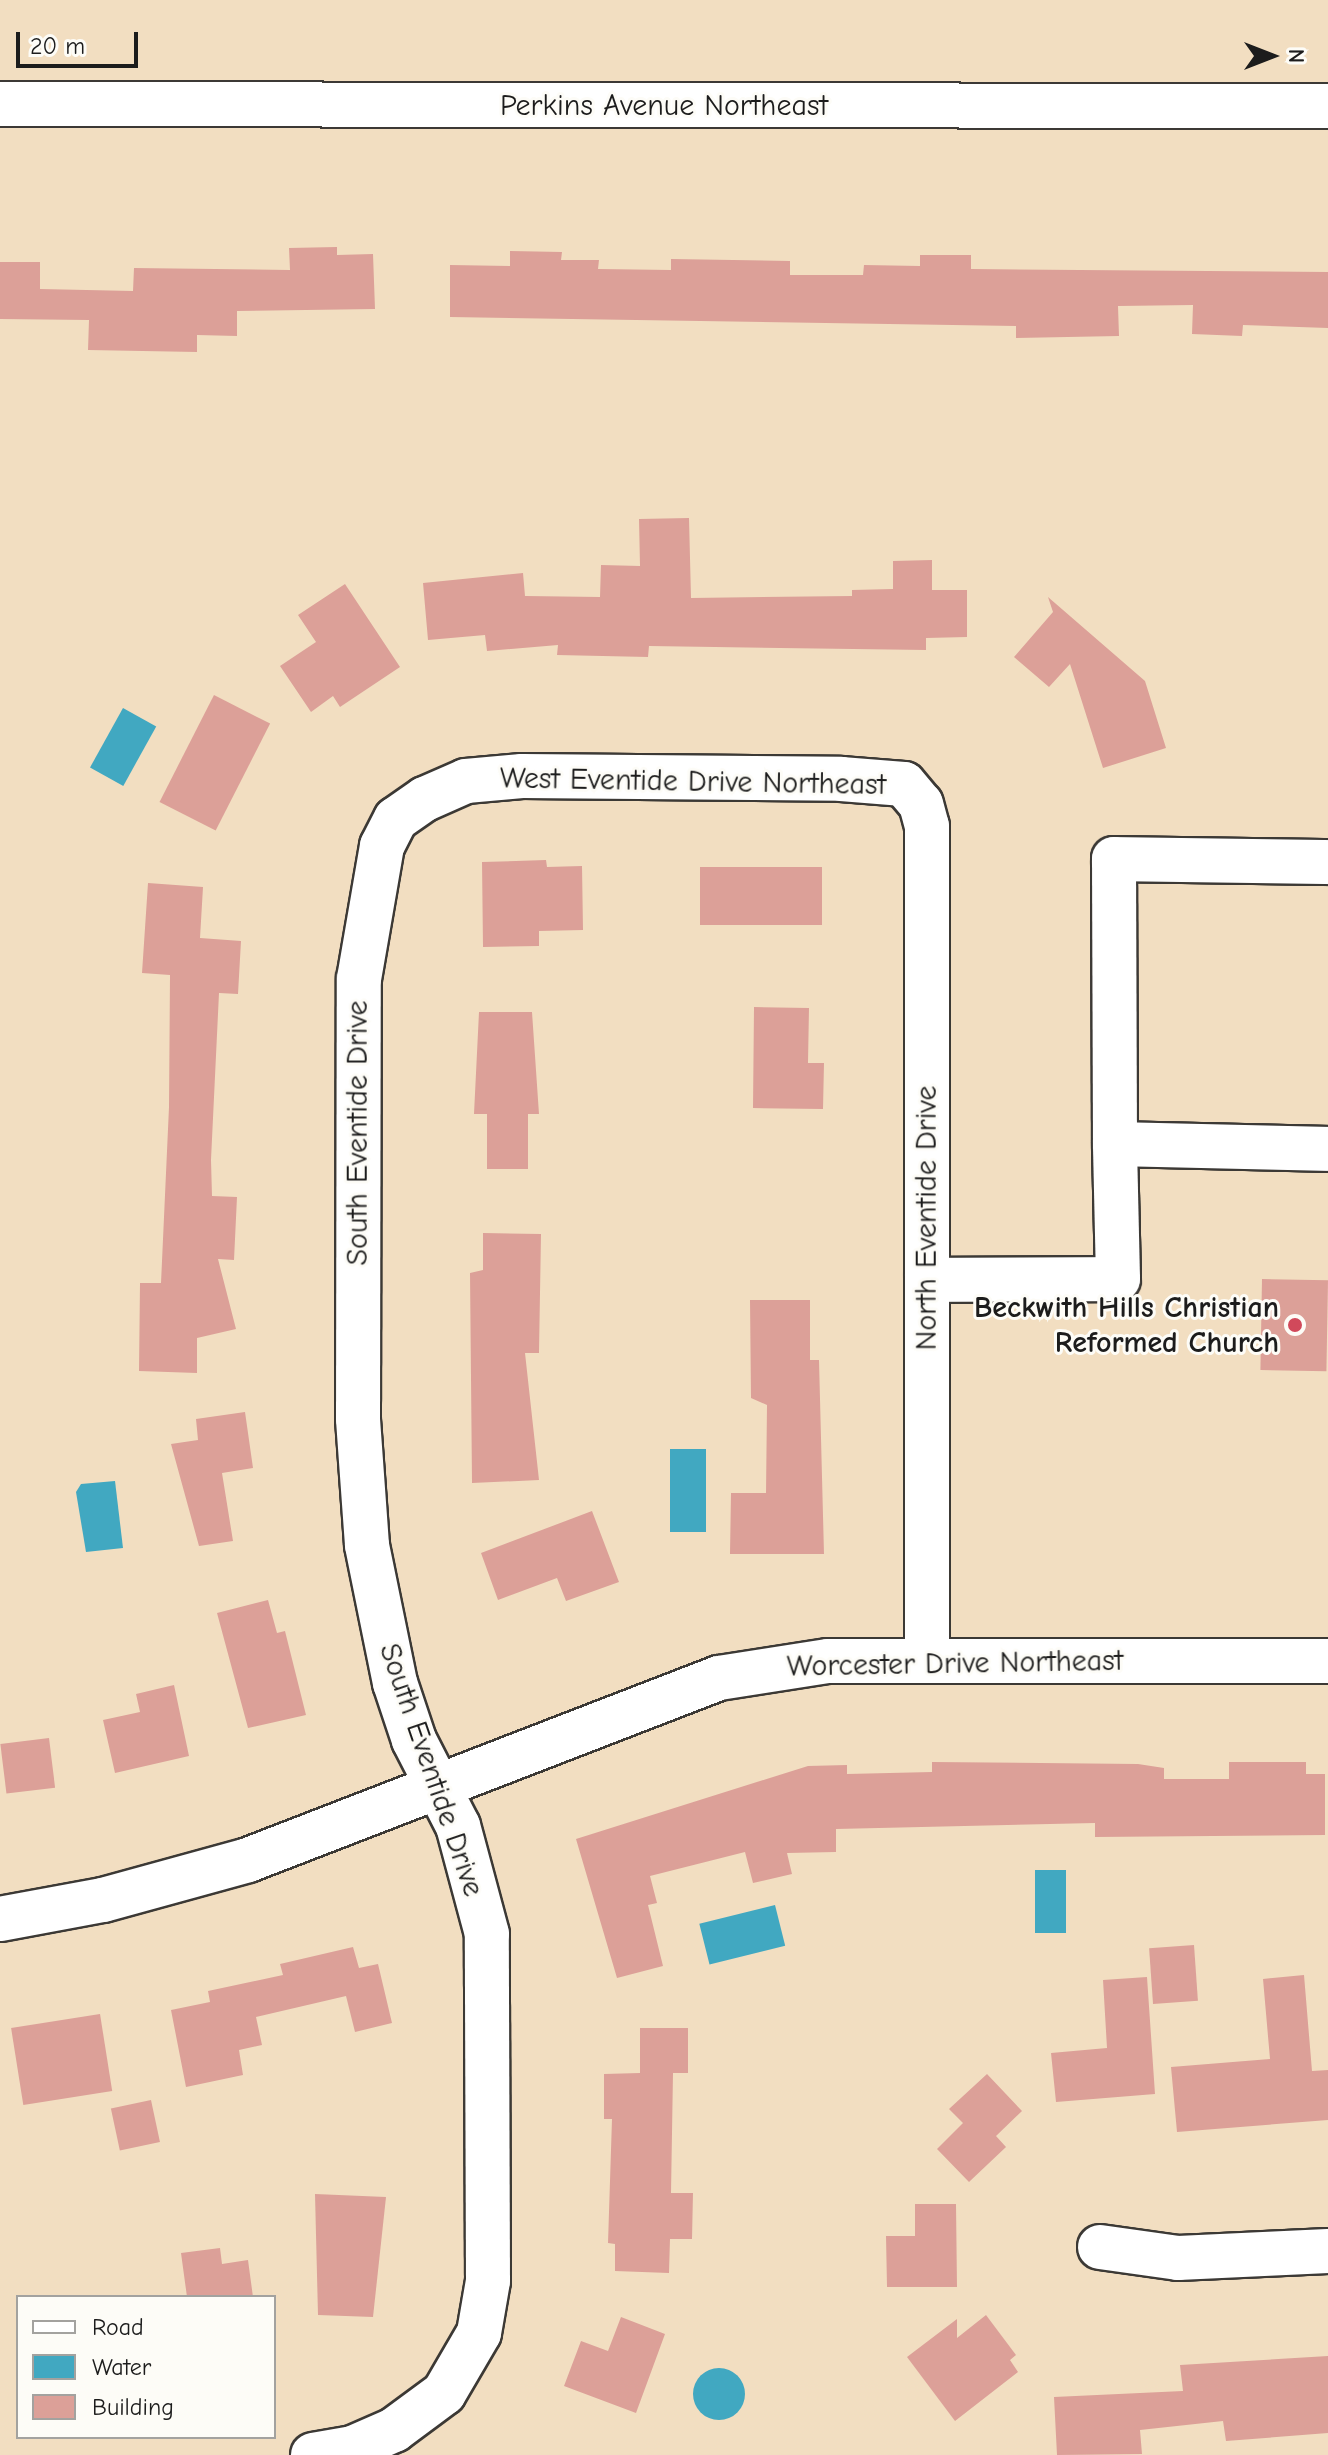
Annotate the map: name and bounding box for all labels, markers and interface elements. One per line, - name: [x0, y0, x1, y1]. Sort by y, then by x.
- scale bar: [20, 16, 142, 66]
- north arrow: [1232, 16, 1312, 96]
- text: 20 m: [30, 32, 85, 60]
- text: N: [1283, 49, 1309, 63]
- street label: Perkins Avenue Northeast: [500, 88, 828, 124]
- street label: West Eventide Drive Northeast: [500, 761, 886, 803]
- street label: South Eventide Drive: [340, 1001, 376, 1265]
- street label: North Eventide Drive: [909, 1086, 945, 1350]
- place label: Beckwith Hills Christian Reformed Church: [974, 1290, 1279, 1360]
- marker: Beckwith Hills Christian Reformed Church: [1286, 1316, 1304, 1334]
- street label: South Eventide Drive: [371, 1639, 491, 1901]
- street label: Worcester Drive Northeast: [786, 1643, 1124, 1685]
- legend: [16, 2295, 276, 2439]
- text: Road: [92, 2313, 144, 2341]
- text: Water: [92, 2353, 151, 2381]
- text: Building: [92, 2393, 174, 2421]

